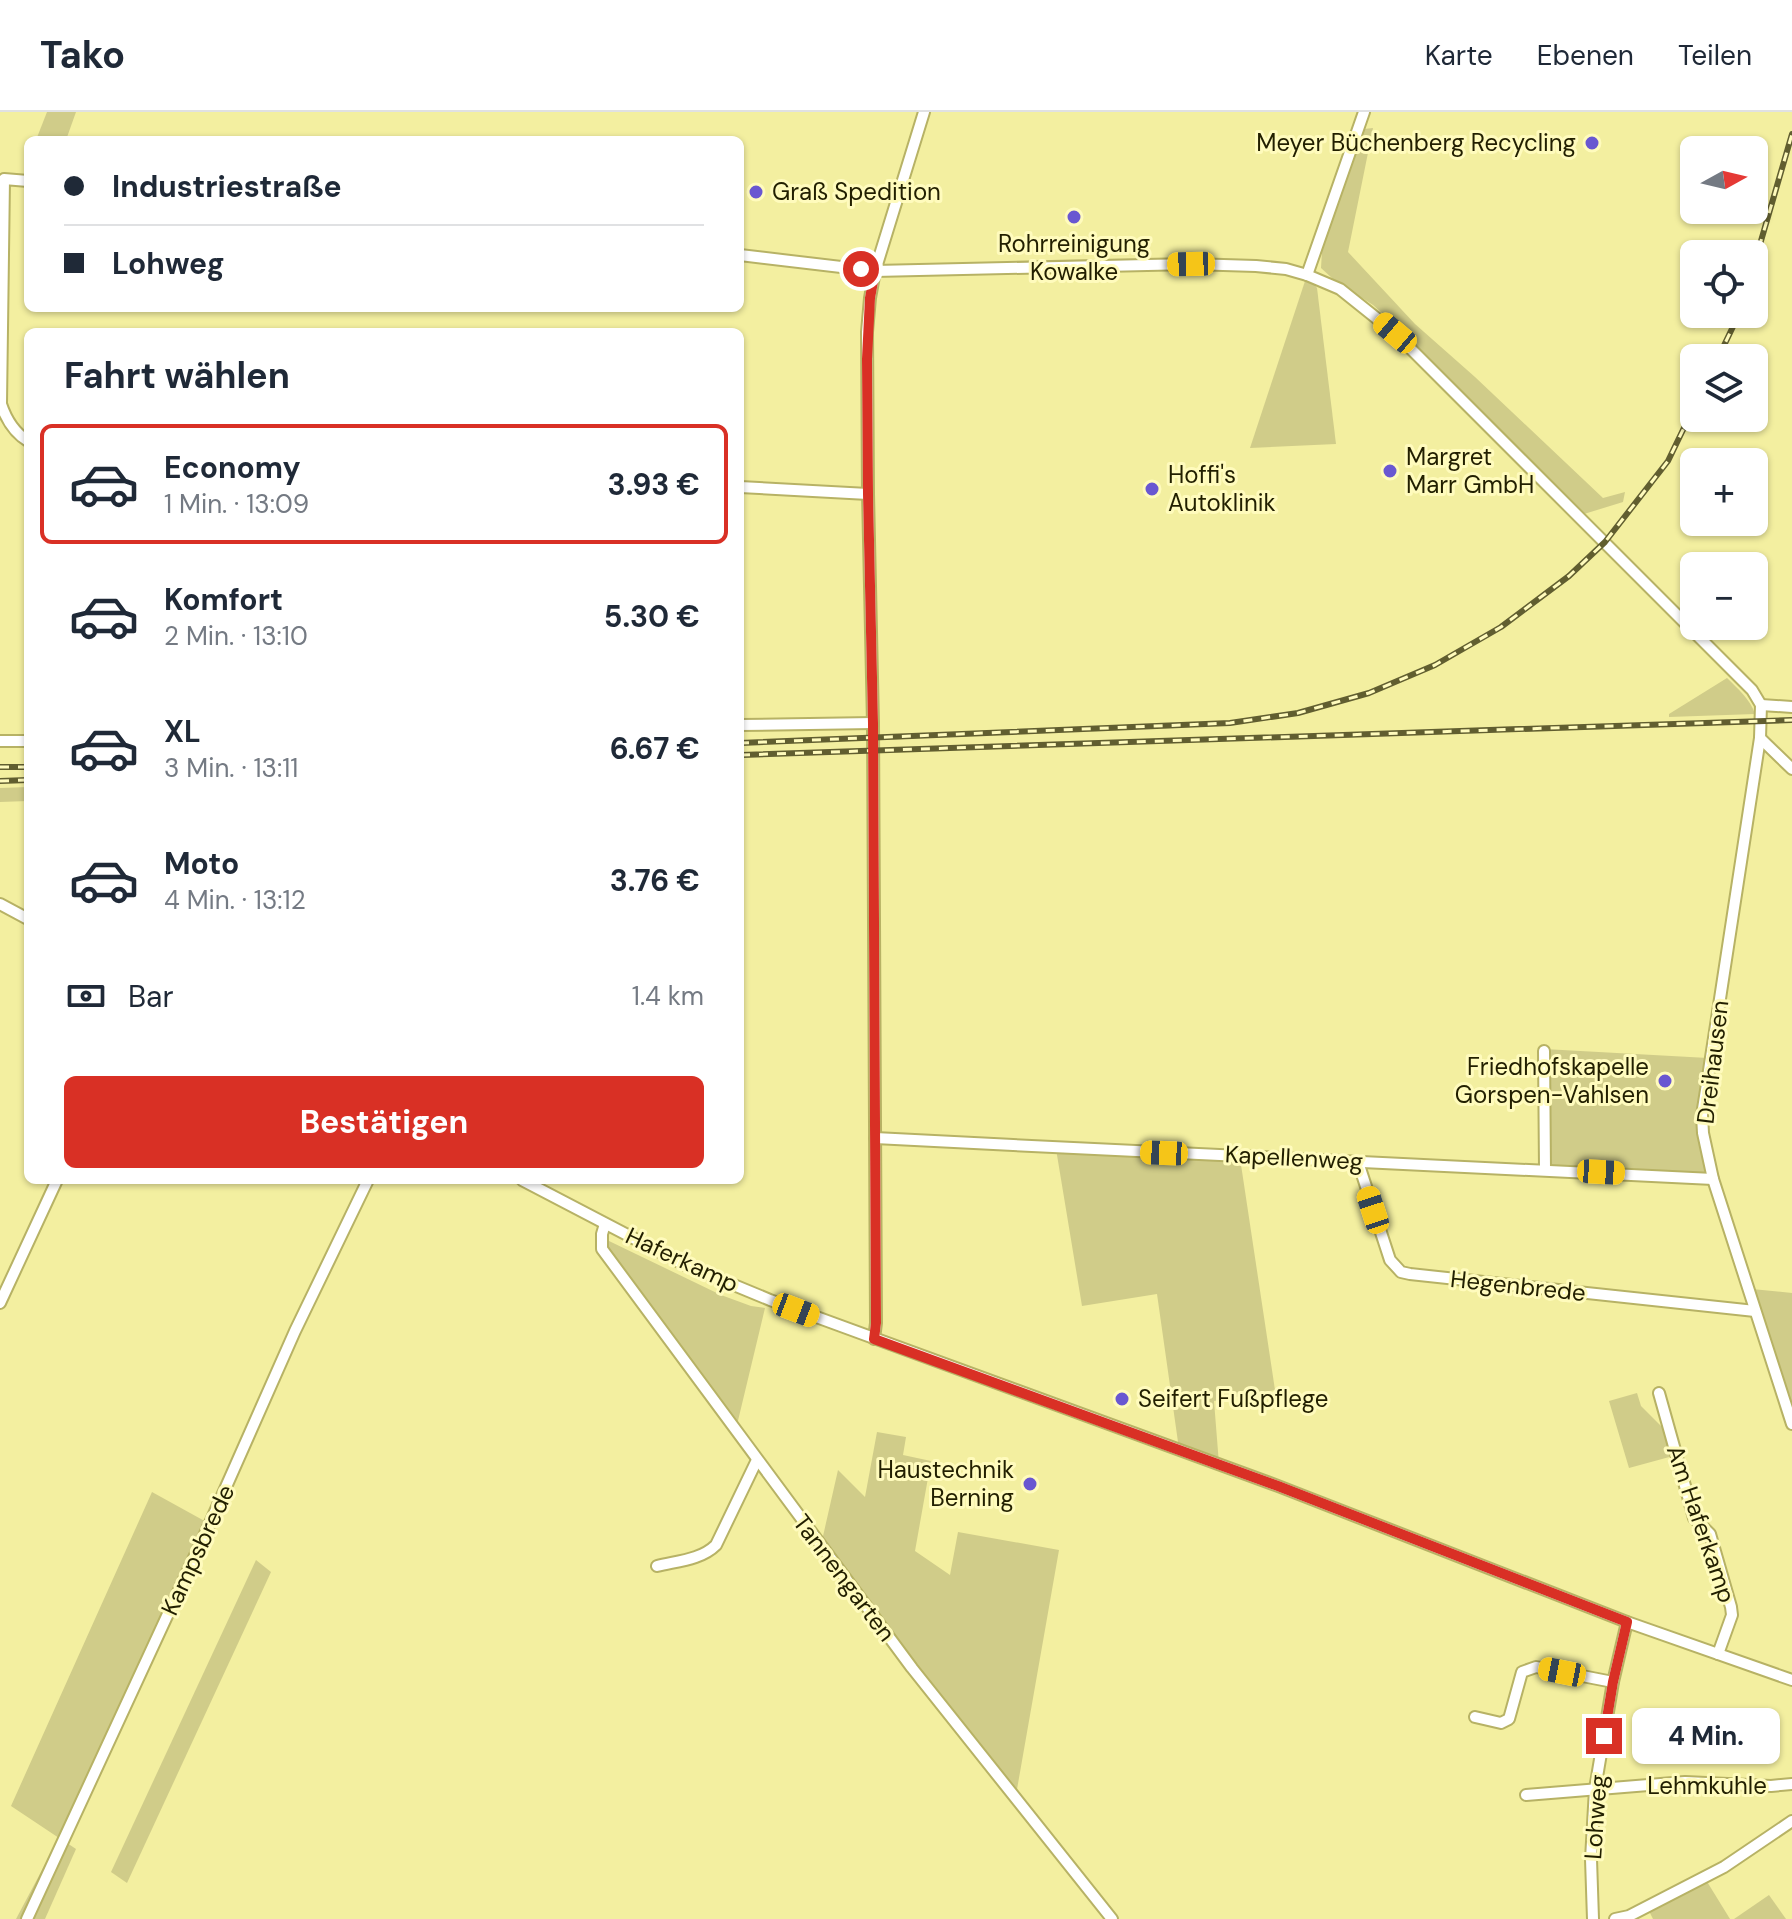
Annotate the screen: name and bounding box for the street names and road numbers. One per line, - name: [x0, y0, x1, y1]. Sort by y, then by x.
- street label: Dreihausen: [1690, 998, 1735, 1126]
- street label: Kapellenweg: [1224, 1138, 1364, 1177]
- street label: Haferkamp: [621, 1220, 744, 1299]
- street label: Hegenbrede: [1449, 1263, 1587, 1308]
- street label: Am Haferkamp: [1660, 1441, 1743, 1607]
- street label: Kampsbrede: [154, 1479, 241, 1620]
- street label: Tannengarten: [786, 1508, 902, 1648]
- street label: Lehmkuhle: [1647, 1770, 1767, 1801]
- street label: Lohweg: [1577, 1773, 1614, 1860]

